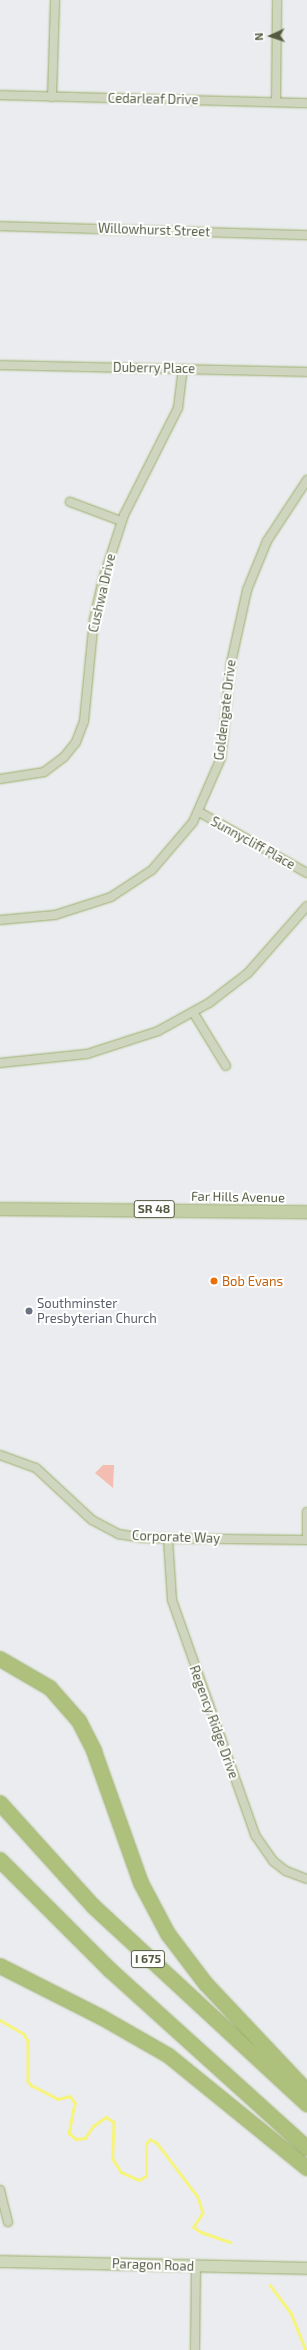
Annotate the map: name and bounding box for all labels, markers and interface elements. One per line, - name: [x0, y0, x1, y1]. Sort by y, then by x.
- north arrow: [251, 16, 291, 56]
- text: N: [252, 32, 265, 41]
- street label: Cedarleaf Drive: [107, 90, 199, 108]
- street label: Willowhurst Street: [98, 220, 210, 240]
- street label: Duberry Place: [113, 359, 195, 377]
- street label: Cushwa Drive: [85, 552, 119, 634]
- street label: Goldengate Drive: [211, 659, 239, 761]
- street label: Sunnycliff Place: [208, 813, 298, 873]
- street label: Far Hills Avenue: [191, 1188, 285, 1206]
- road number: SR 48: [133, 1199, 175, 1219]
- place label: Bob Evans: [222, 1273, 283, 1289]
- marker: Bob Evans: [209, 1276, 219, 1286]
- place label: Southminster Presbyterian Church: [37, 1296, 157, 1327]
- marker: Southminster Presbyterian Church: [24, 1306, 34, 1316]
- street label: Corporate Way: [132, 1528, 220, 1546]
- street label: Regency Ridge Drive: [186, 1663, 242, 1781]
- road number: I 675: [130, 1949, 166, 1969]
- street label: Paragon Road: [112, 2256, 194, 2274]

